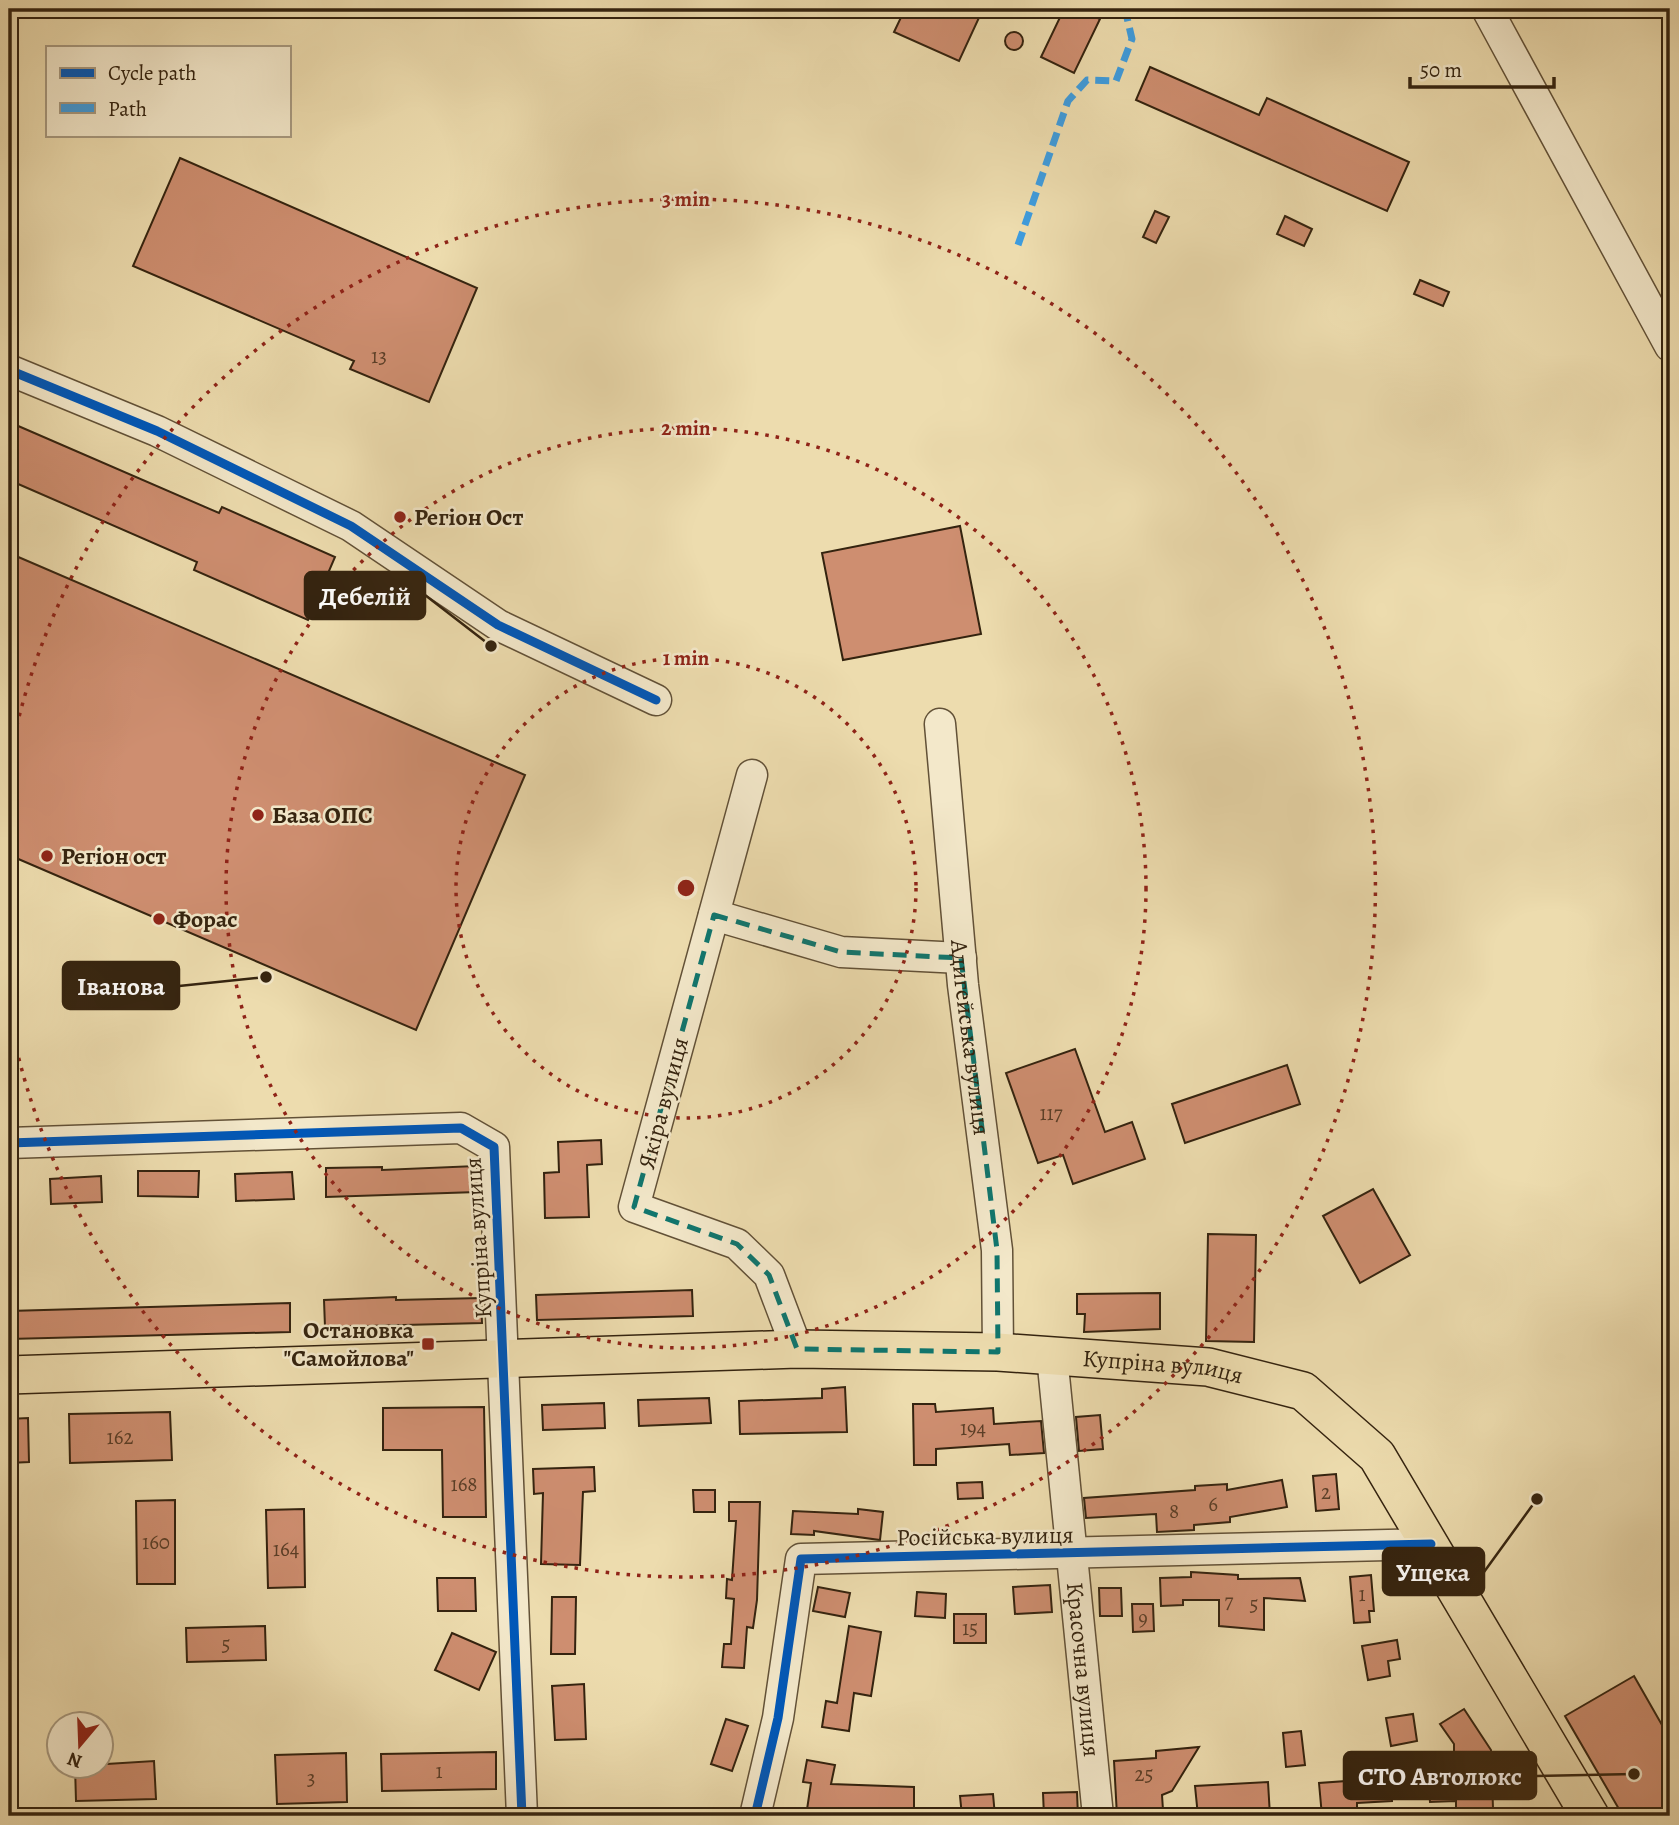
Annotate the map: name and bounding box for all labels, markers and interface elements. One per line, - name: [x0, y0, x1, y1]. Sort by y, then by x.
- legend: [46, 46, 290, 136]
- scale bar: [1410, 46, 1553, 90]
- text: 50 m: [1420, 56, 1462, 84]
- text: Cycle path: [108, 59, 197, 87]
- text: Path: [108, 95, 147, 123]
- text: 3 min: [662, 185, 710, 213]
- house number: 13: [371, 342, 387, 370]
- text: 2 min: [661, 414, 711, 442]
- place label: Регіон Ост: [414, 501, 523, 533]
- marker: Регіон Ост: [392, 509, 408, 525]
- callout: Дебелій: [305, 572, 425, 619]
- text: Дебелій: [319, 579, 411, 614]
- text: 1 min: [663, 644, 710, 672]
- place label: База ОПС: [272, 799, 373, 831]
- marker: База ОПС: [250, 807, 266, 823]
- place label: Регіон ост: [61, 840, 167, 872]
- marker: Регіон ост: [39, 848, 55, 864]
- centre of rings: [674, 876, 698, 900]
- place label: Форас: [173, 903, 238, 935]
- marker: Форас: [151, 911, 167, 927]
- street label: Адигейська вулиця: [943, 937, 998, 1137]
- callout: Іванова: [63, 962, 179, 1009]
- text: Іванова: [77, 969, 166, 1004]
- street label: Якіра вулиця: [630, 1033, 696, 1173]
- house number: 117: [1039, 1099, 1063, 1127]
- street label: Купріна вулиця: [456, 1156, 500, 1320]
- place label: Остановка "Самойлова": [284, 1314, 415, 1374]
- marker: Остановка "Самойлова": [420, 1336, 436, 1352]
- street label: Купріна вулиця: [1081, 1342, 1247, 1391]
- house number: 194: [960, 1414, 986, 1442]
- house number: 162: [107, 1423, 133, 1451]
- house number: 168: [450, 1470, 478, 1498]
- house number: 2: [1321, 1478, 1331, 1506]
- house number: 6: [1208, 1490, 1218, 1518]
- house number: 8: [1169, 1497, 1179, 1525]
- street label: Російська вулиця: [896, 1518, 1074, 1554]
- house number: 160: [142, 1528, 170, 1556]
- house number: 164: [273, 1535, 299, 1563]
- callout: Ущека: [1383, 1548, 1484, 1595]
- text: Ущека: [1396, 1555, 1471, 1590]
- house number: 1: [1358, 1580, 1366, 1608]
- street label: Красочна вулиця: [1059, 1581, 1108, 1758]
- house number: 7: [1225, 1587, 1234, 1615]
- house number: 5: [1249, 1590, 1259, 1618]
- house number: 9: [1138, 1604, 1148, 1632]
- house number: 15: [962, 1614, 978, 1642]
- house number: 5: [221, 1630, 231, 1658]
- north arrow: [46, 1710, 116, 1780]
- text: N: [64, 1746, 86, 1775]
- callout: СТО Автолюкс: [1344, 1752, 1536, 1799]
- house number: 1: [435, 1757, 443, 1785]
- text: СТО Автолюкс: [1358, 1759, 1522, 1794]
- house number: 25: [1134, 1760, 1154, 1788]
- house number: 3: [307, 1764, 315, 1792]

